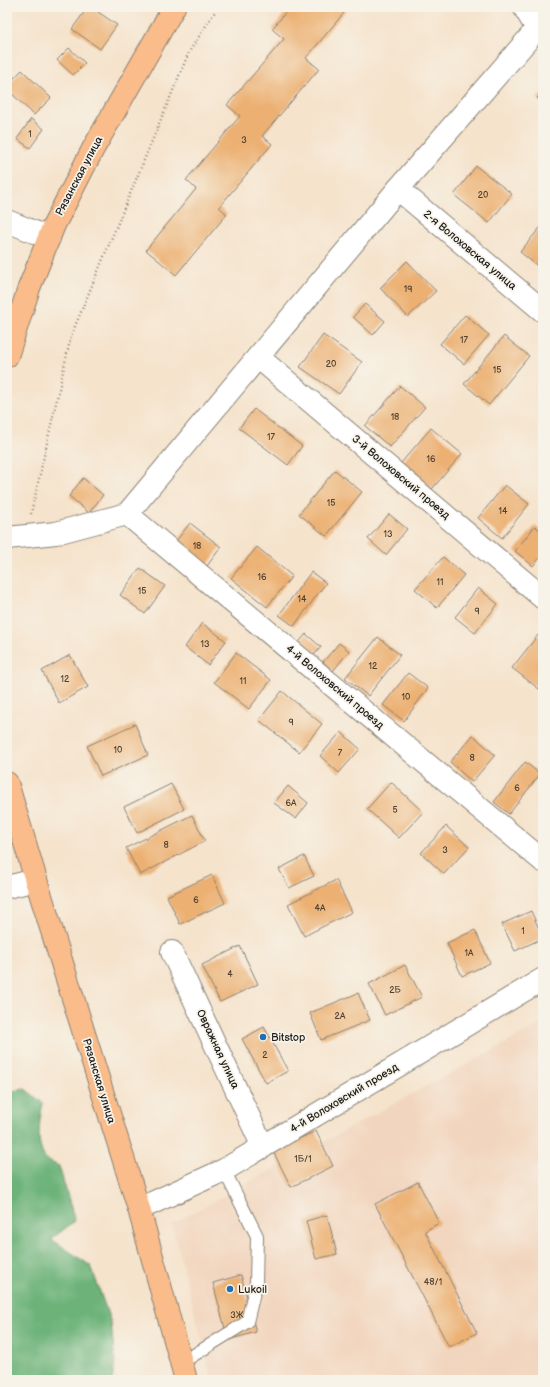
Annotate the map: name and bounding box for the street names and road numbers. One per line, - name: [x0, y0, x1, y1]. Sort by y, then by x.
- street label: Рязанская улица: [53, 134, 106, 218]
- street label: 2-я Волоховская улица: [421, 207, 520, 293]
- street label: 3-й Волоховский проезд: [349, 432, 453, 522]
- street label: 4-й Волоховский проезд: [283, 642, 387, 732]
- street label: Овражная улица: [194, 1007, 242, 1091]
- street label: Рязанская улица: [80, 1037, 118, 1126]
- street label: 4-й Волоховский проезд: [288, 1060, 401, 1135]

